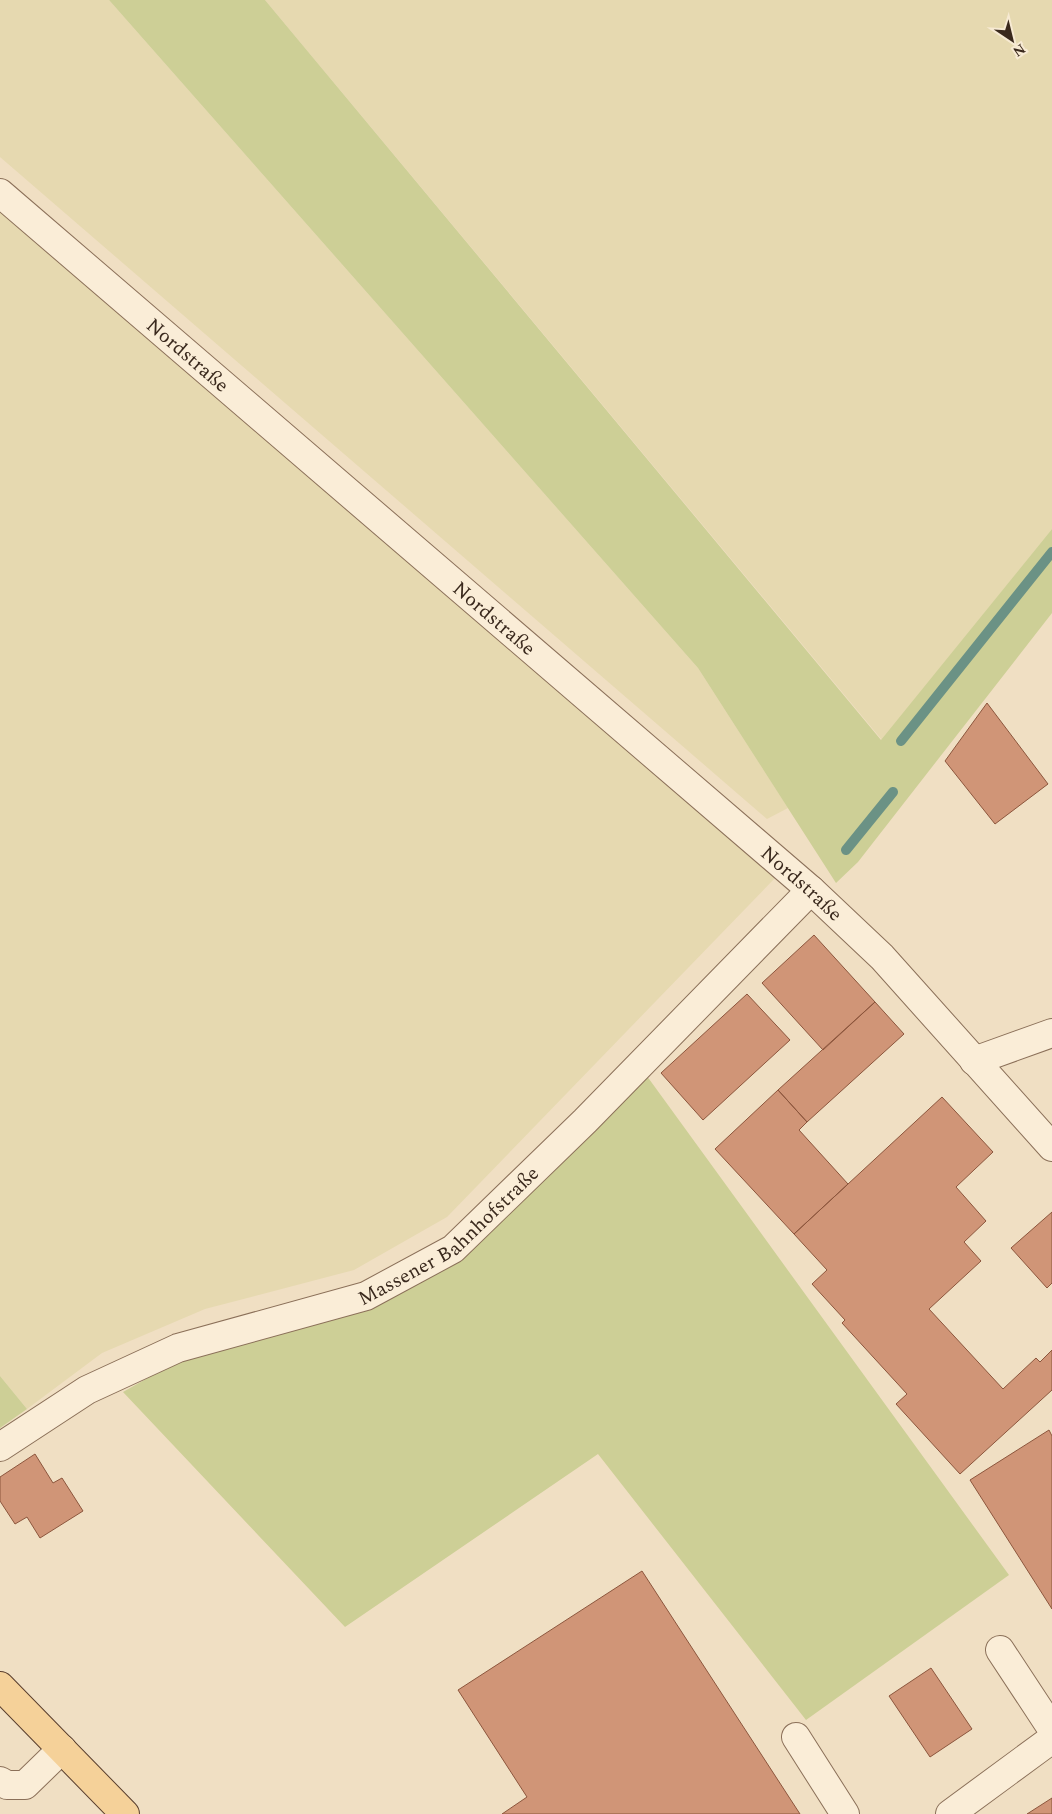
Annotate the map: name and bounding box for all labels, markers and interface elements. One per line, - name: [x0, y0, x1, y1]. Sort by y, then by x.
- north arrow: [987, 15, 1037, 65]
- text: N: [1008, 38, 1030, 62]
- street label: Nordstraße: [139, 311, 236, 400]
- street label: Nordstraße: [446, 574, 542, 663]
- street label: Nordstraße: [754, 839, 849, 929]
- street label: Massener Bahnhofstraße: [353, 1159, 546, 1314]

